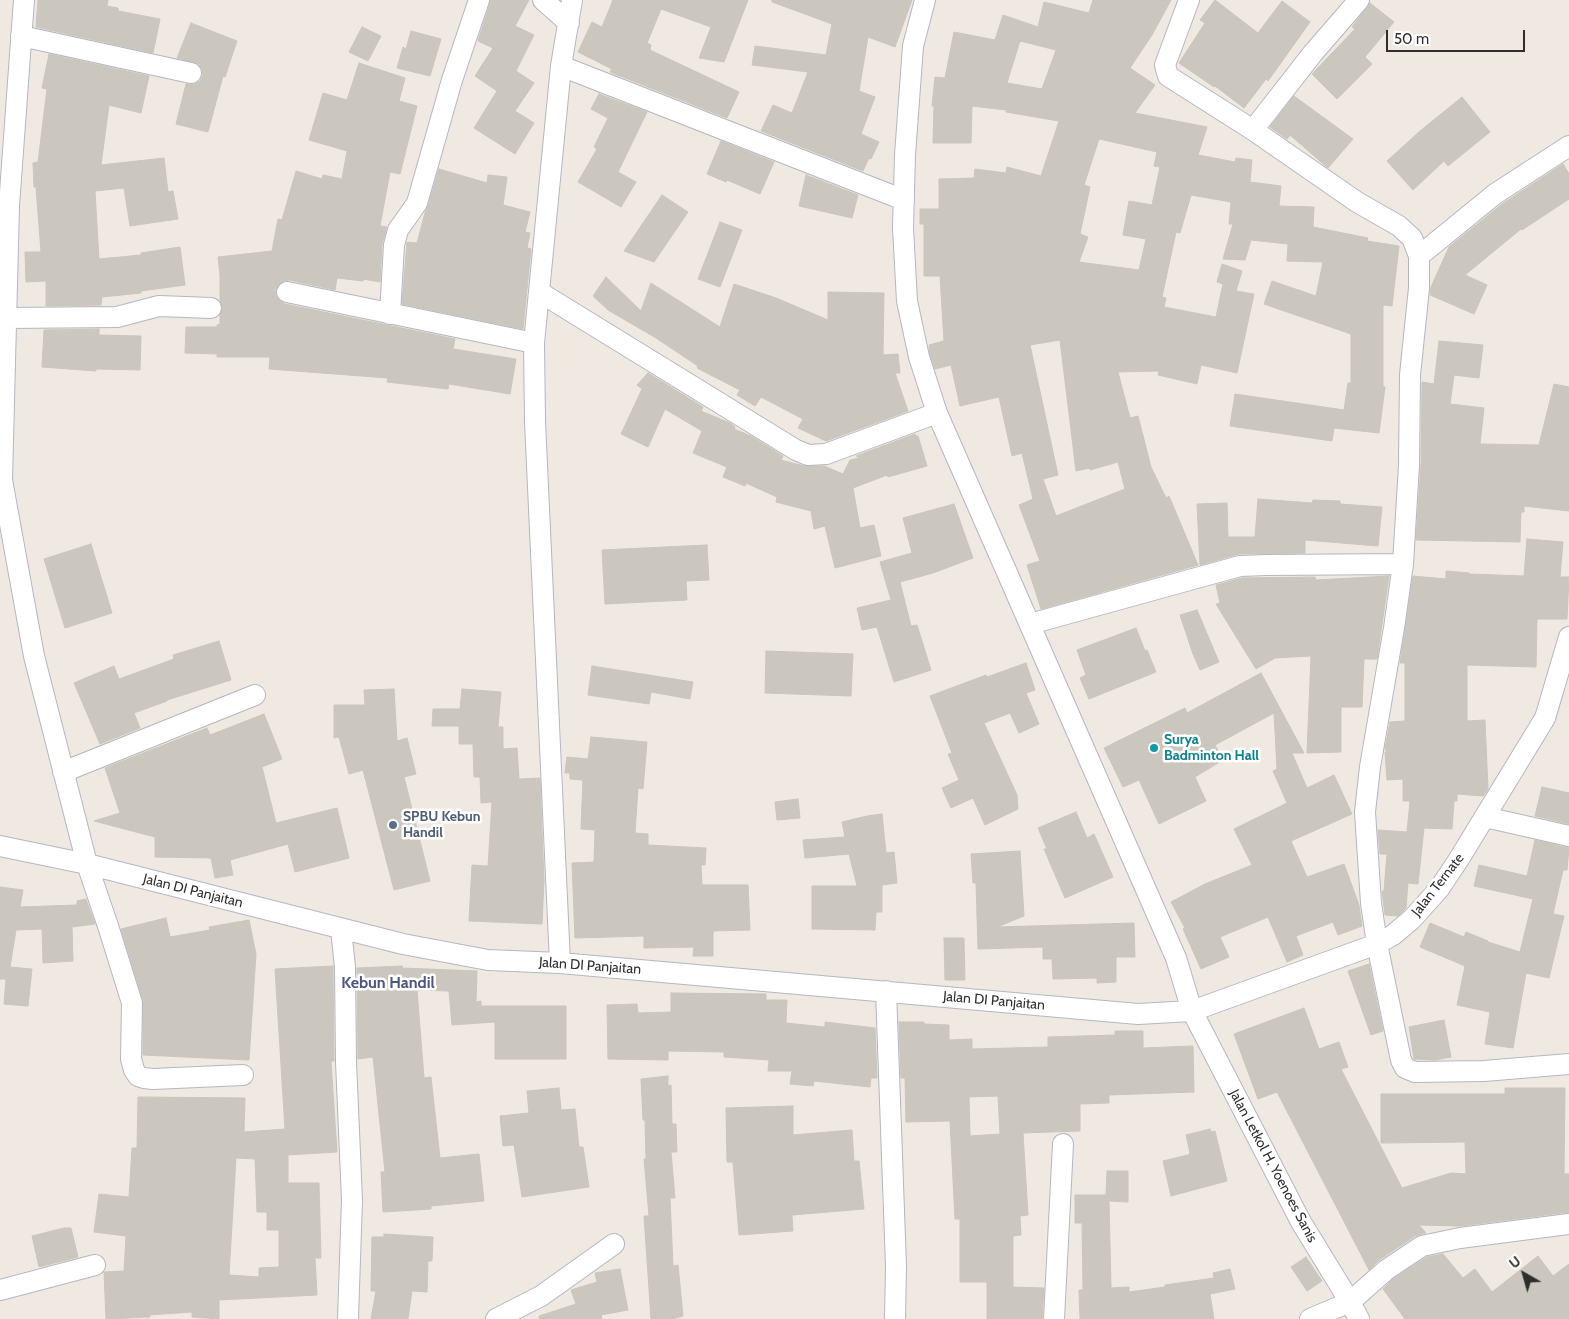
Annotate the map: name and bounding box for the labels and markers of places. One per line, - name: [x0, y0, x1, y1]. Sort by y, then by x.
- place label: Surya Badminton Hall: [1164, 732, 1259, 764]
- marker: Surya Badminton Hall: [1148, 742, 1160, 754]
- place label: SPBU Kebun Handil: [403, 809, 480, 842]
- marker: SPBU Kebun Handil: [387, 819, 399, 831]

